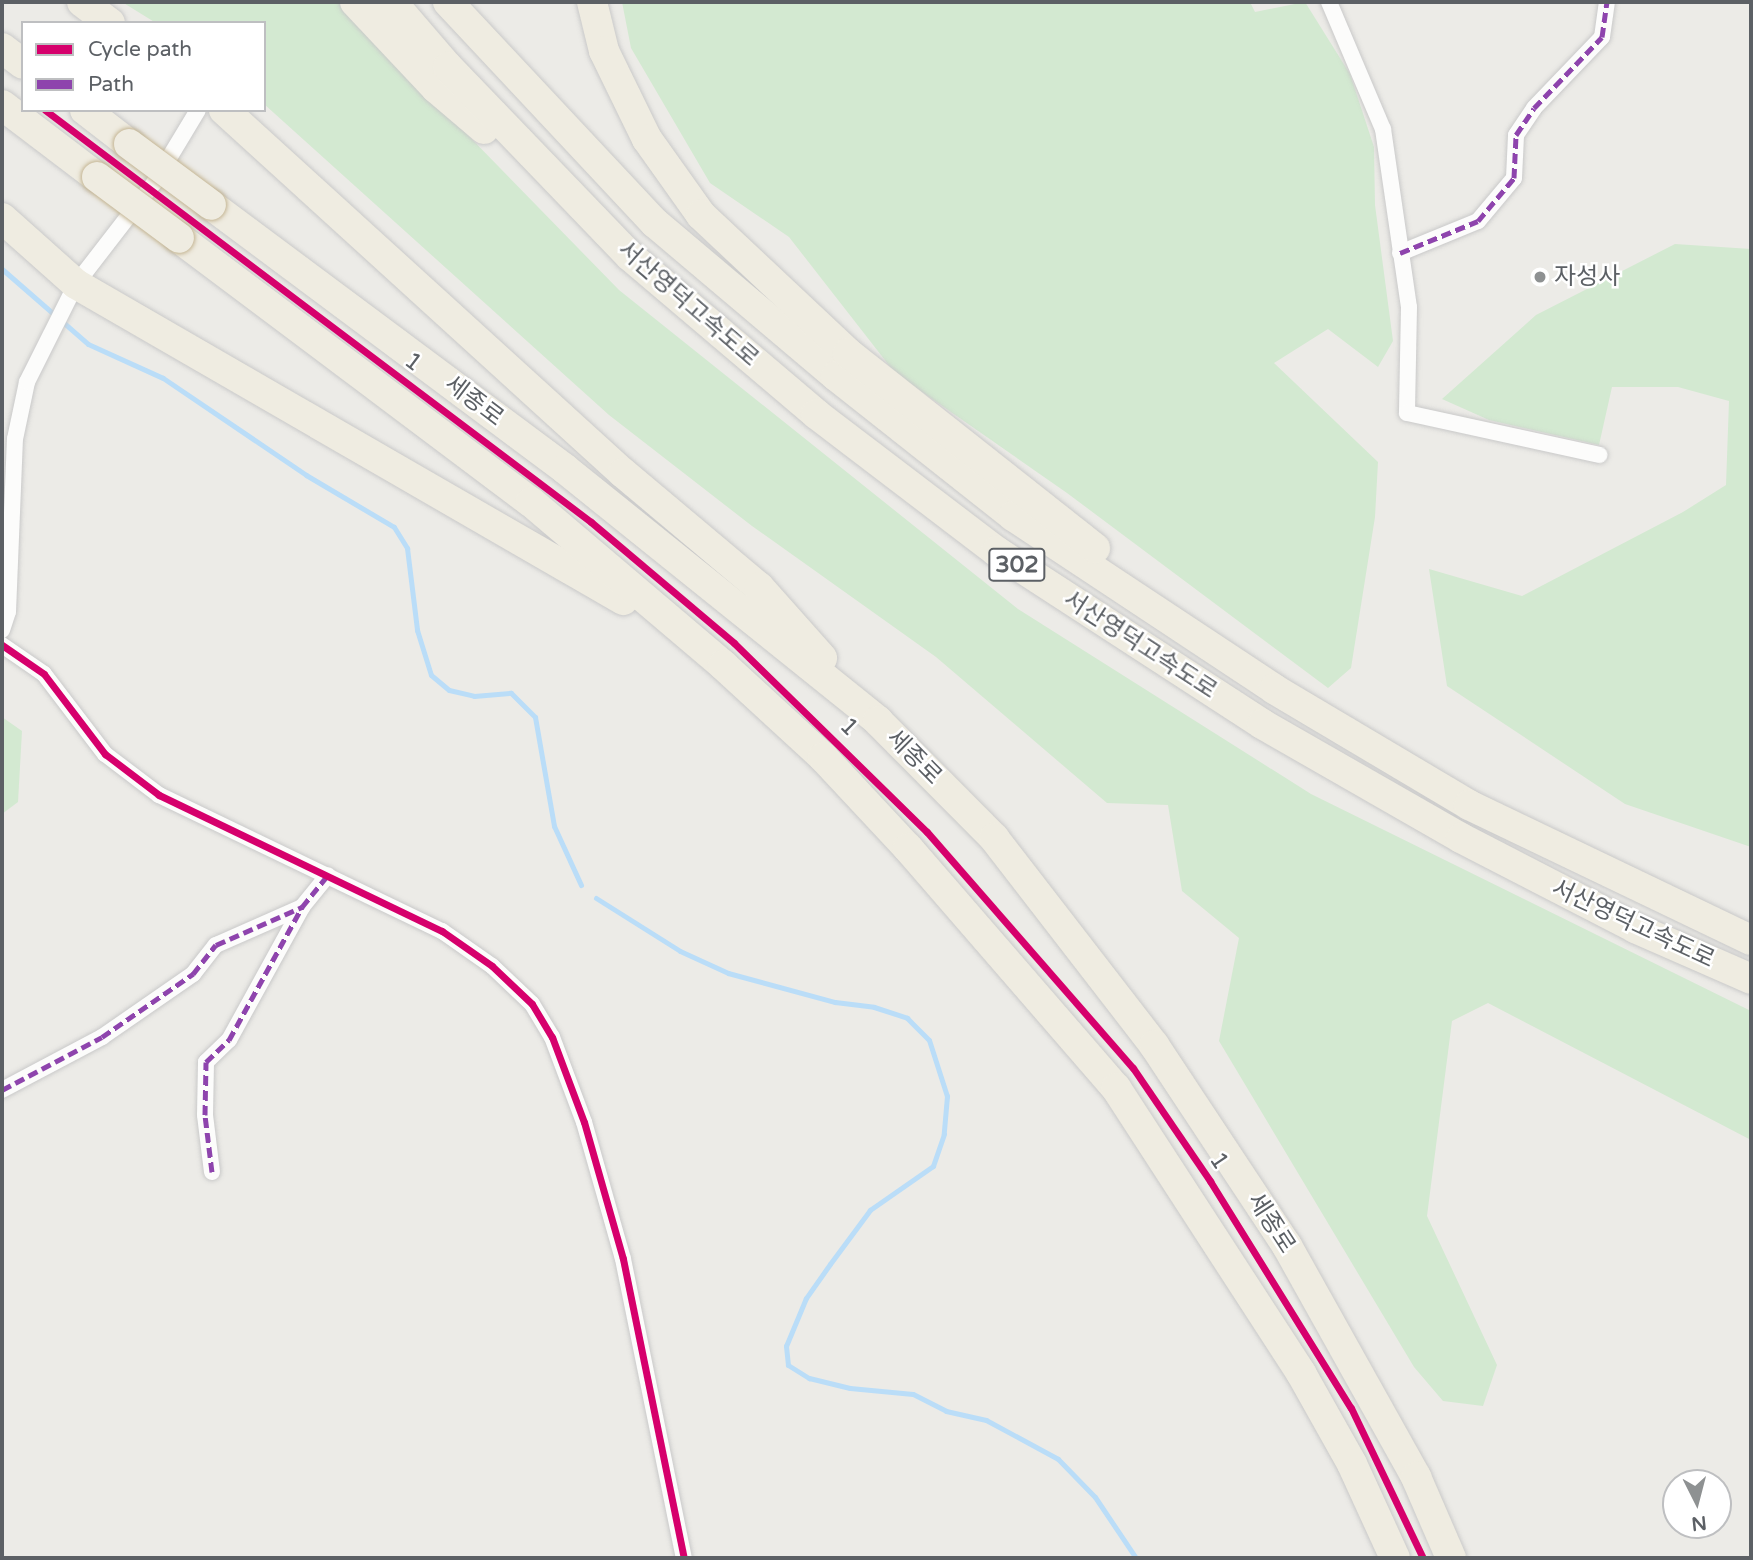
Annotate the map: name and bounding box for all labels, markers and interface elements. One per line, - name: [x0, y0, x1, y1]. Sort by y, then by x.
- legend: [21, 21, 266, 112]
- text: Cycle path: [88, 37, 192, 62]
- text: Path: [88, 72, 134, 97]
- street label: 서산영덕고속도로: [612, 235, 764, 373]
- place label: 자성사: [1554, 263, 1620, 291]
- marker: 자성사: [1532, 269, 1548, 285]
- street label: 1: [398, 346, 428, 378]
- street label: 세종로: [439, 370, 509, 432]
- road number: 302: [987, 545, 1047, 584]
- street label: 서산영덕고속도로: [1058, 585, 1222, 705]
- street label: 1: [833, 711, 865, 743]
- street label: 세종로: [880, 723, 948, 791]
- street label: 서산영덕고속도로: [1547, 874, 1719, 974]
- street label: 1: [1203, 1147, 1235, 1175]
- street label: 세종로: [1241, 1187, 1301, 1259]
- north arrow: [1662, 1469, 1732, 1539]
- text: N: [1690, 1511, 1708, 1535]

